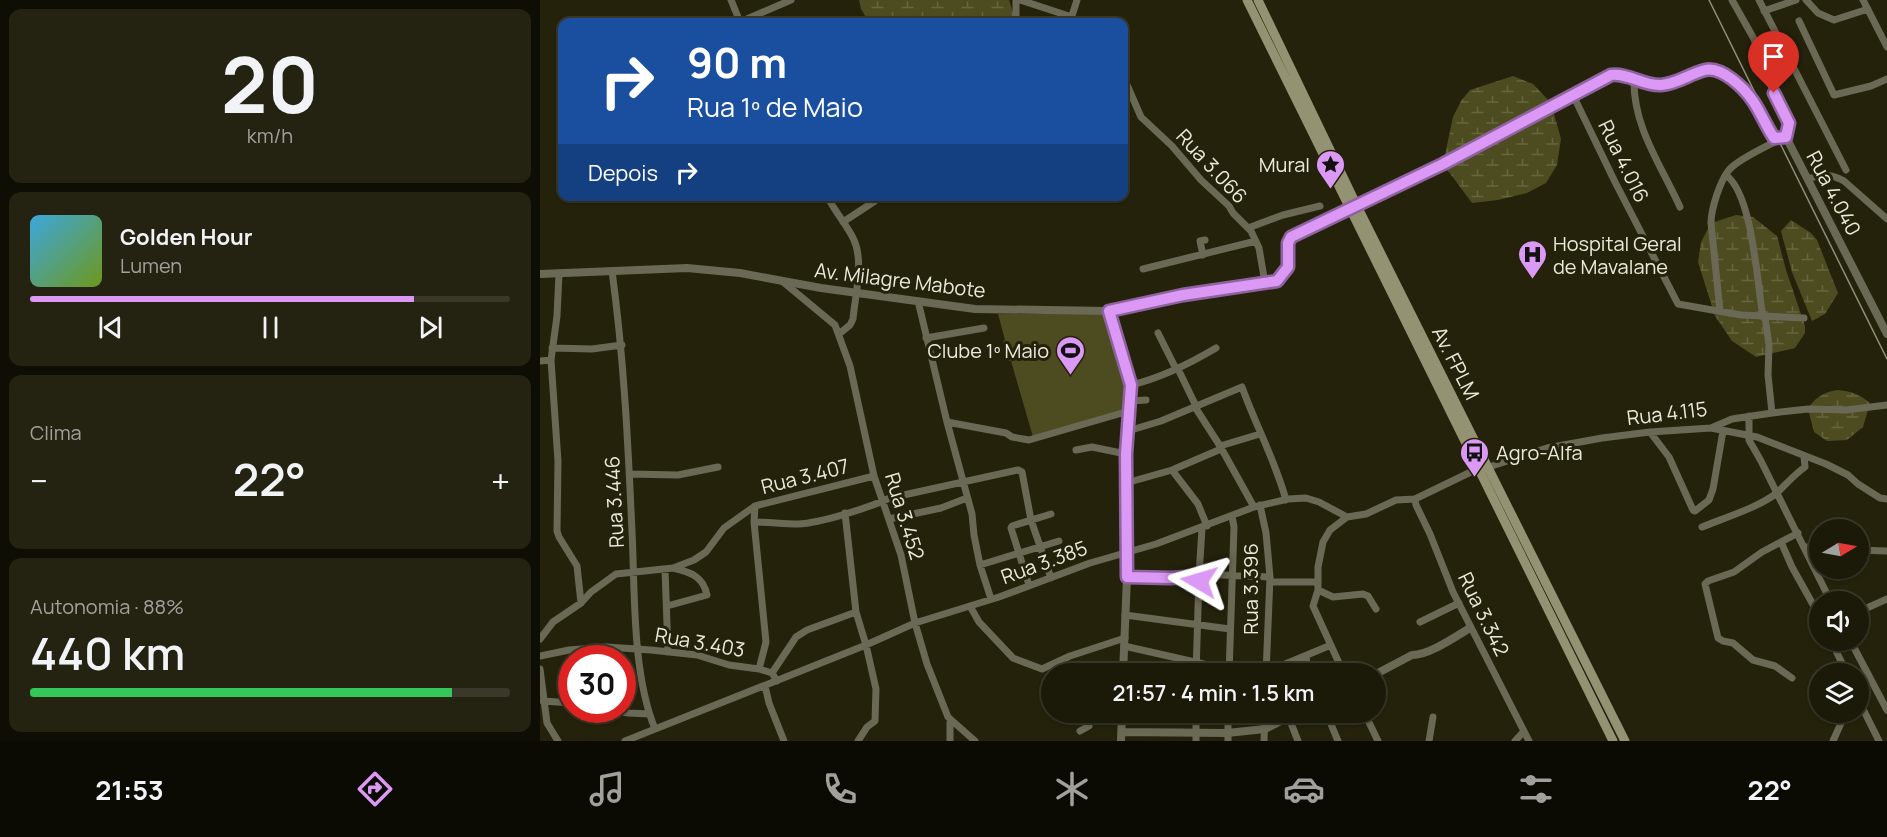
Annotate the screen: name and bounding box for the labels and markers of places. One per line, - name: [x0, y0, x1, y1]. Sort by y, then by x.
- pin: [1748, 31, 1799, 93]
- place icon: Mural: [1315, 148, 1347, 190]
- place label: Mural: [1259, 151, 1310, 178]
- place label: Hospital Geral de Mavalane: [1553, 230, 1682, 280]
- hospital icon: Hospital Geral de Mavalane: [1516, 238, 1548, 280]
- sports icon: Clube 1º Maio: [1054, 334, 1086, 376]
- place label: Clube 1º Maio: [927, 337, 1049, 364]
- bus stop icon: Agro-Alfa: [1459, 436, 1491, 478]
- place label: Agro-Alfa: [1496, 439, 1583, 466]

